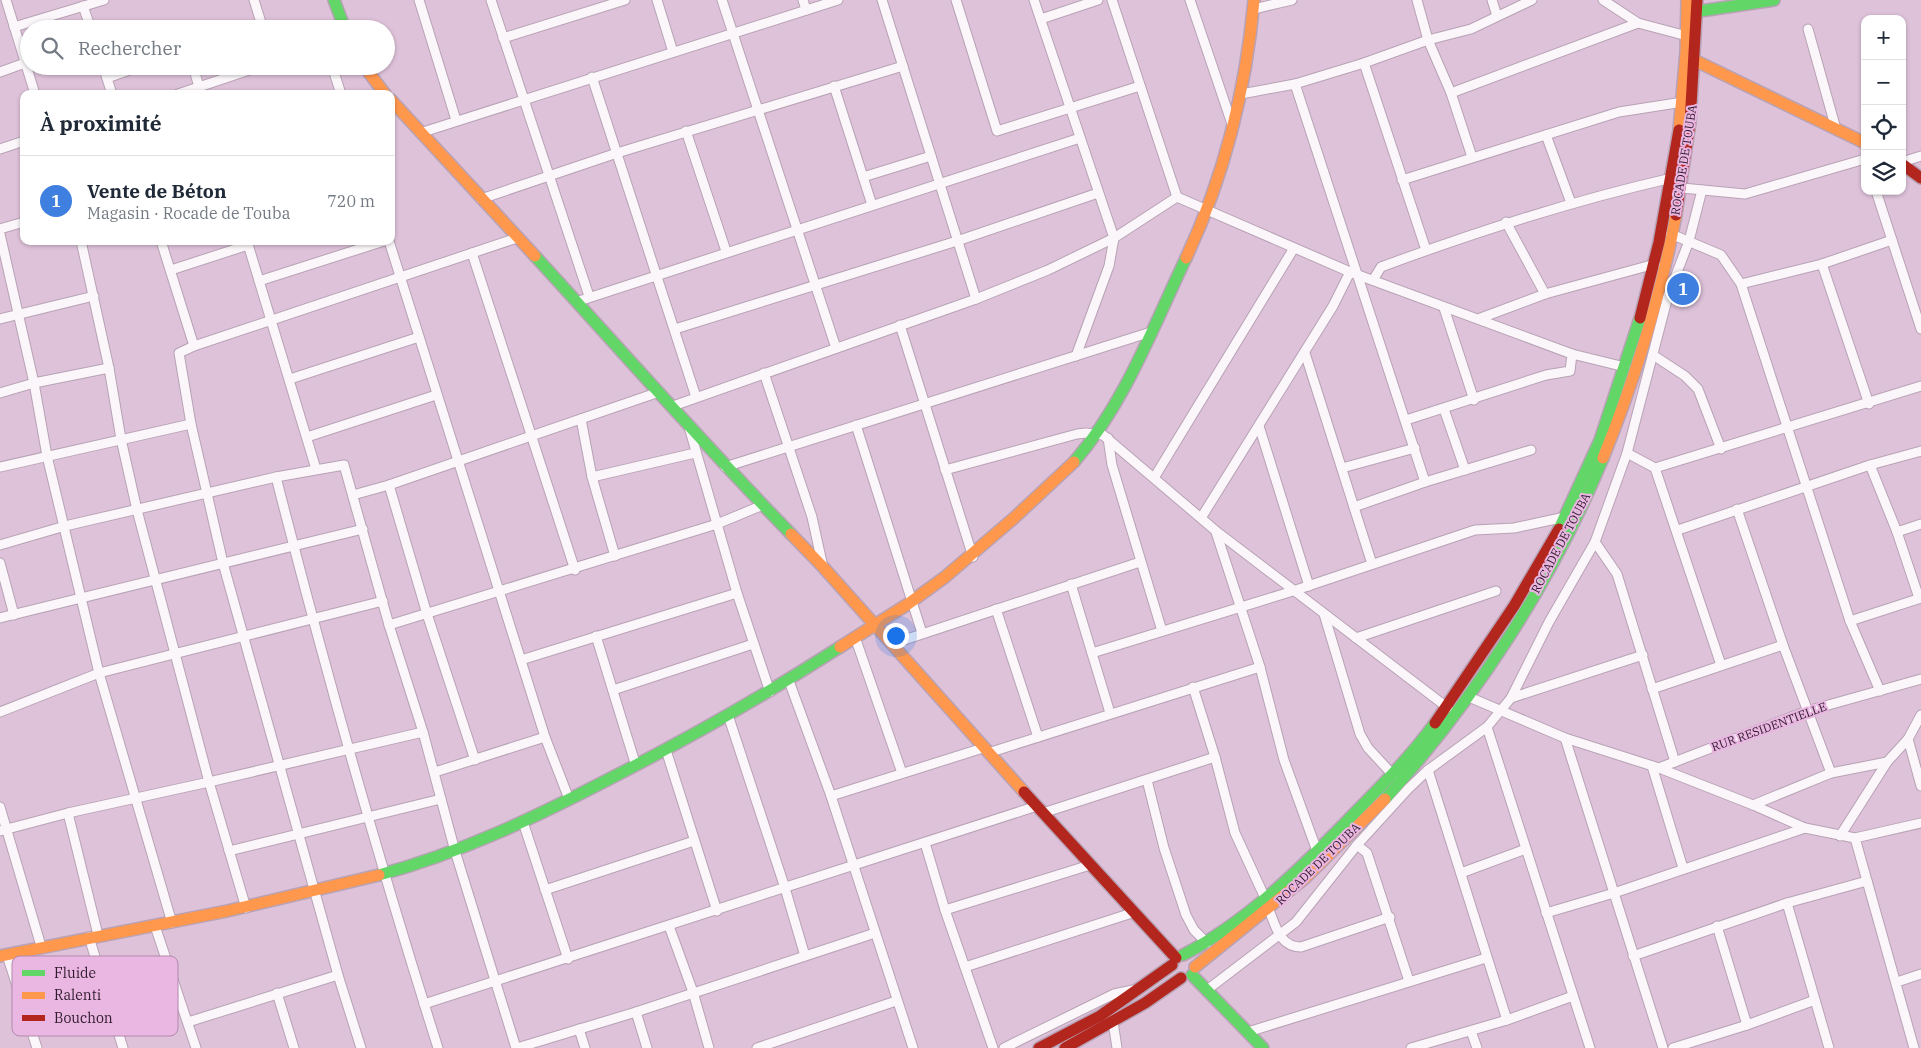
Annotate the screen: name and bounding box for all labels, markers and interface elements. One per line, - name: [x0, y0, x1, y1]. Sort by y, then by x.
- map controls: [1861, 15, 1906, 195]
- button: +: [1861, 15, 1906, 60]
- search box: [20, 20, 395, 75]
- icon: search: [38, 34, 66, 62]
- text: Rechercher: [78, 36, 181, 60]
- button: −: [1861, 60, 1906, 105]
- street label: ROCADE DE TOUBA: [1667, 103, 1700, 216]
- button: locate: [1861, 105, 1906, 150]
- text: À proximité: [40, 109, 162, 137]
- button: layers: [1861, 150, 1906, 195]
- text: Vente de Béton: [87, 179, 226, 203]
- text: 1: [51, 191, 61, 211]
- text: 720 m: [327, 191, 375, 211]
- text: Magasin · Rocade de Touba: [87, 203, 290, 223]
- pin: 1: [1667, 270, 1699, 308]
- street label: ROCADE DE TOUBA: [1528, 489, 1594, 596]
- your location: [883, 623, 909, 649]
- street label: RUR RESIDENTIELLE: [1709, 699, 1829, 754]
- street label: ROCADE DE TOUBA: [1272, 819, 1364, 908]
- legend: [12, 956, 178, 1036]
- text: Fluide: [54, 964, 96, 982]
- text: Ralenti: [54, 986, 101, 1004]
- text: Bouchon: [54, 1009, 113, 1027]

